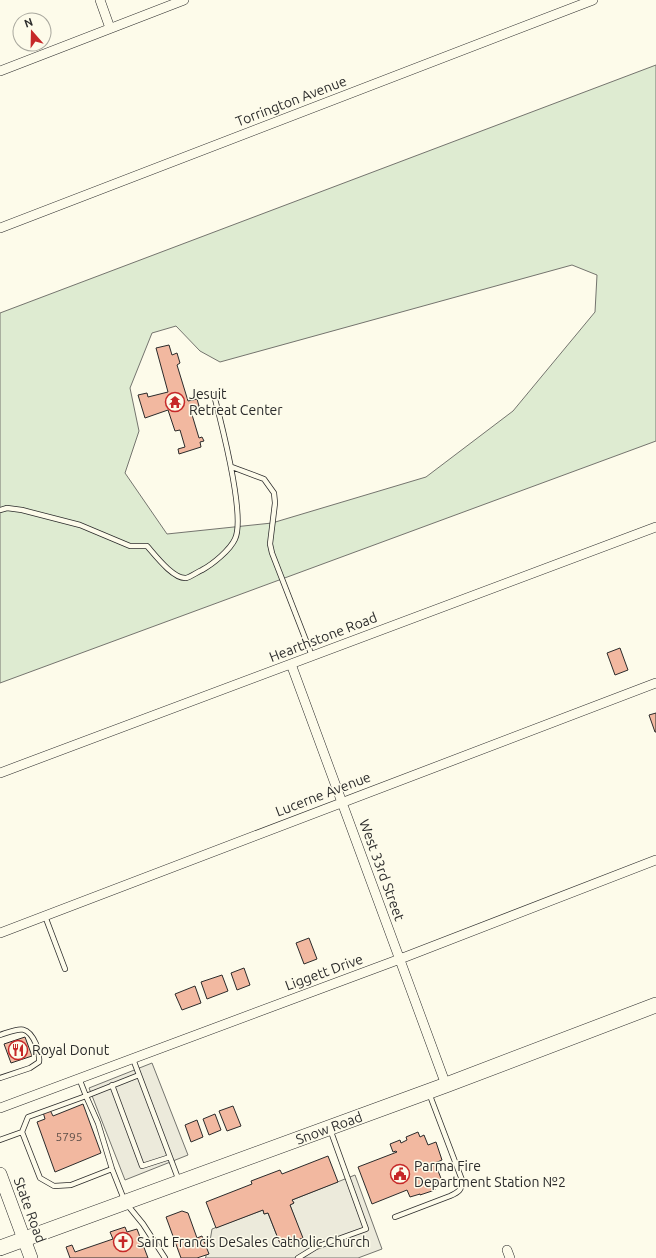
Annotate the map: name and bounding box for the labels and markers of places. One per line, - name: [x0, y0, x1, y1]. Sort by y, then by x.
- place label: Jesuit Retreat Center: [189, 386, 283, 418]
- temple icon: Jesuit Retreat Center: [164, 391, 186, 413]
- restaurant icon: Royal Donut: [7, 1039, 29, 1061]
- place label: Royal Donut: [32, 1042, 110, 1058]
- place label: Parma Fire Department Station №2: [414, 1158, 566, 1190]
- public building icon: Parma Fire Department Station №2: [389, 1163, 411, 1185]
- church icon: Saint Francis DeSales Catholic Church: [112, 1231, 134, 1253]
- place label: Saint Francis DeSales Catholic Church: [137, 1234, 370, 1250]

